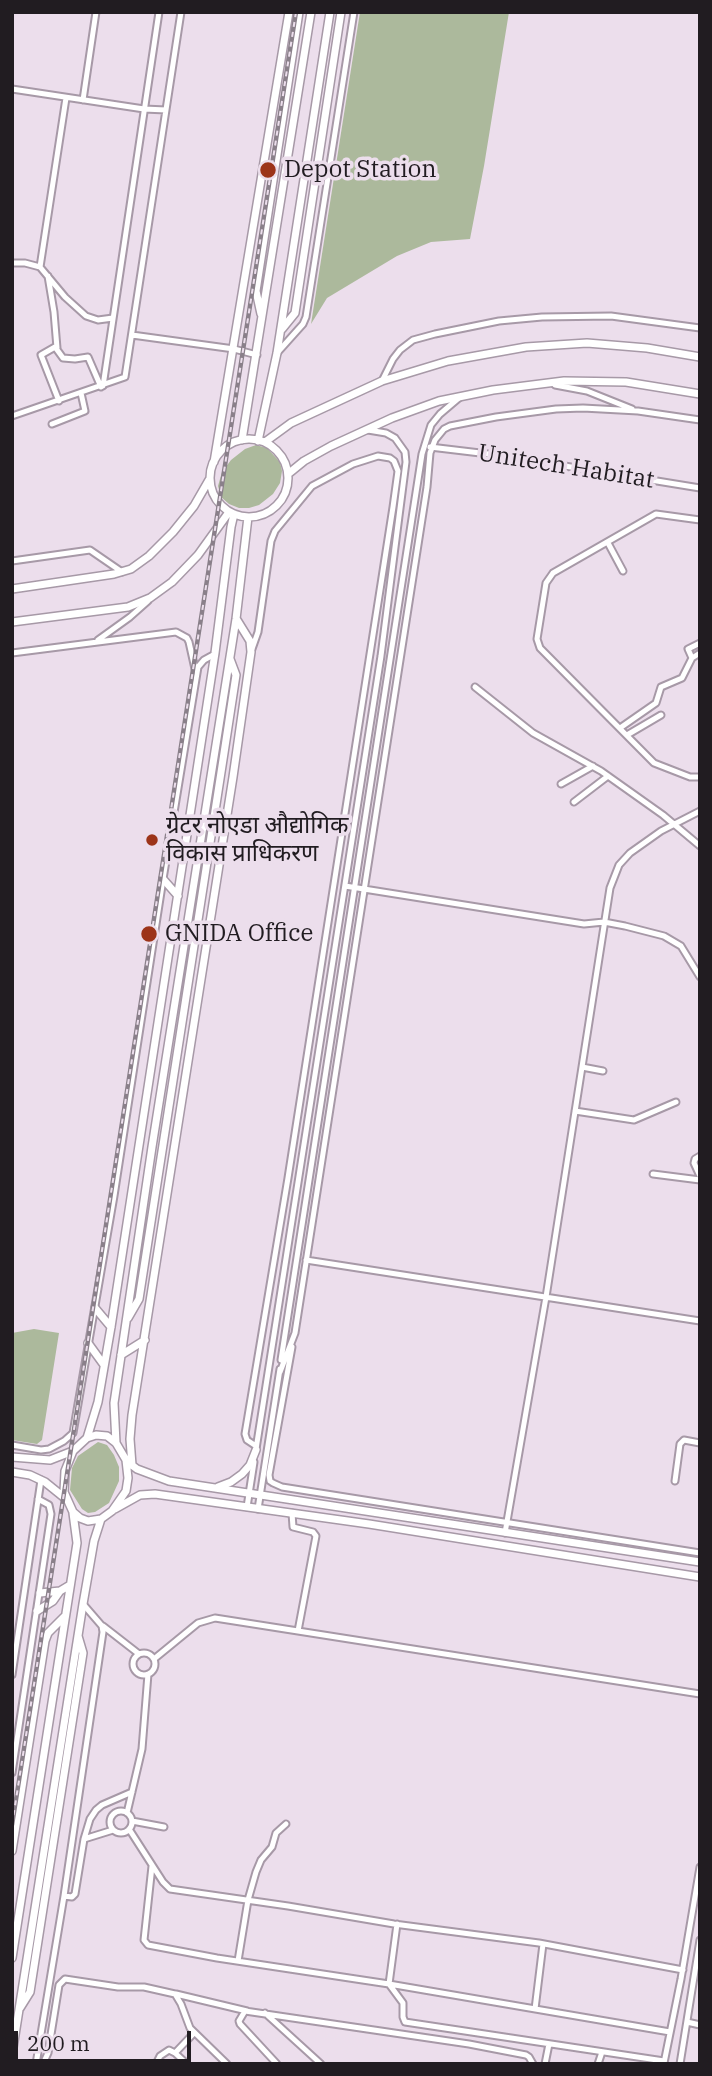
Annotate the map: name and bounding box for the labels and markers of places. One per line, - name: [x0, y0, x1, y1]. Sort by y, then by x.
- place label: Depot Station: [284, 156, 437, 184]
- marker: Depot Station: [258, 160, 278, 180]
- place label: ग्रेटर नोएडा औद्योगिक विकास प्राधिकरण: [166, 812, 348, 868]
- marker: ग्रेटर नोएडा औद्योगिक विकास प्राधिकरण: [144, 832, 160, 848]
- place label: GNIDA Office: [165, 920, 313, 948]
- marker: GNIDA Office: [139, 924, 159, 944]

